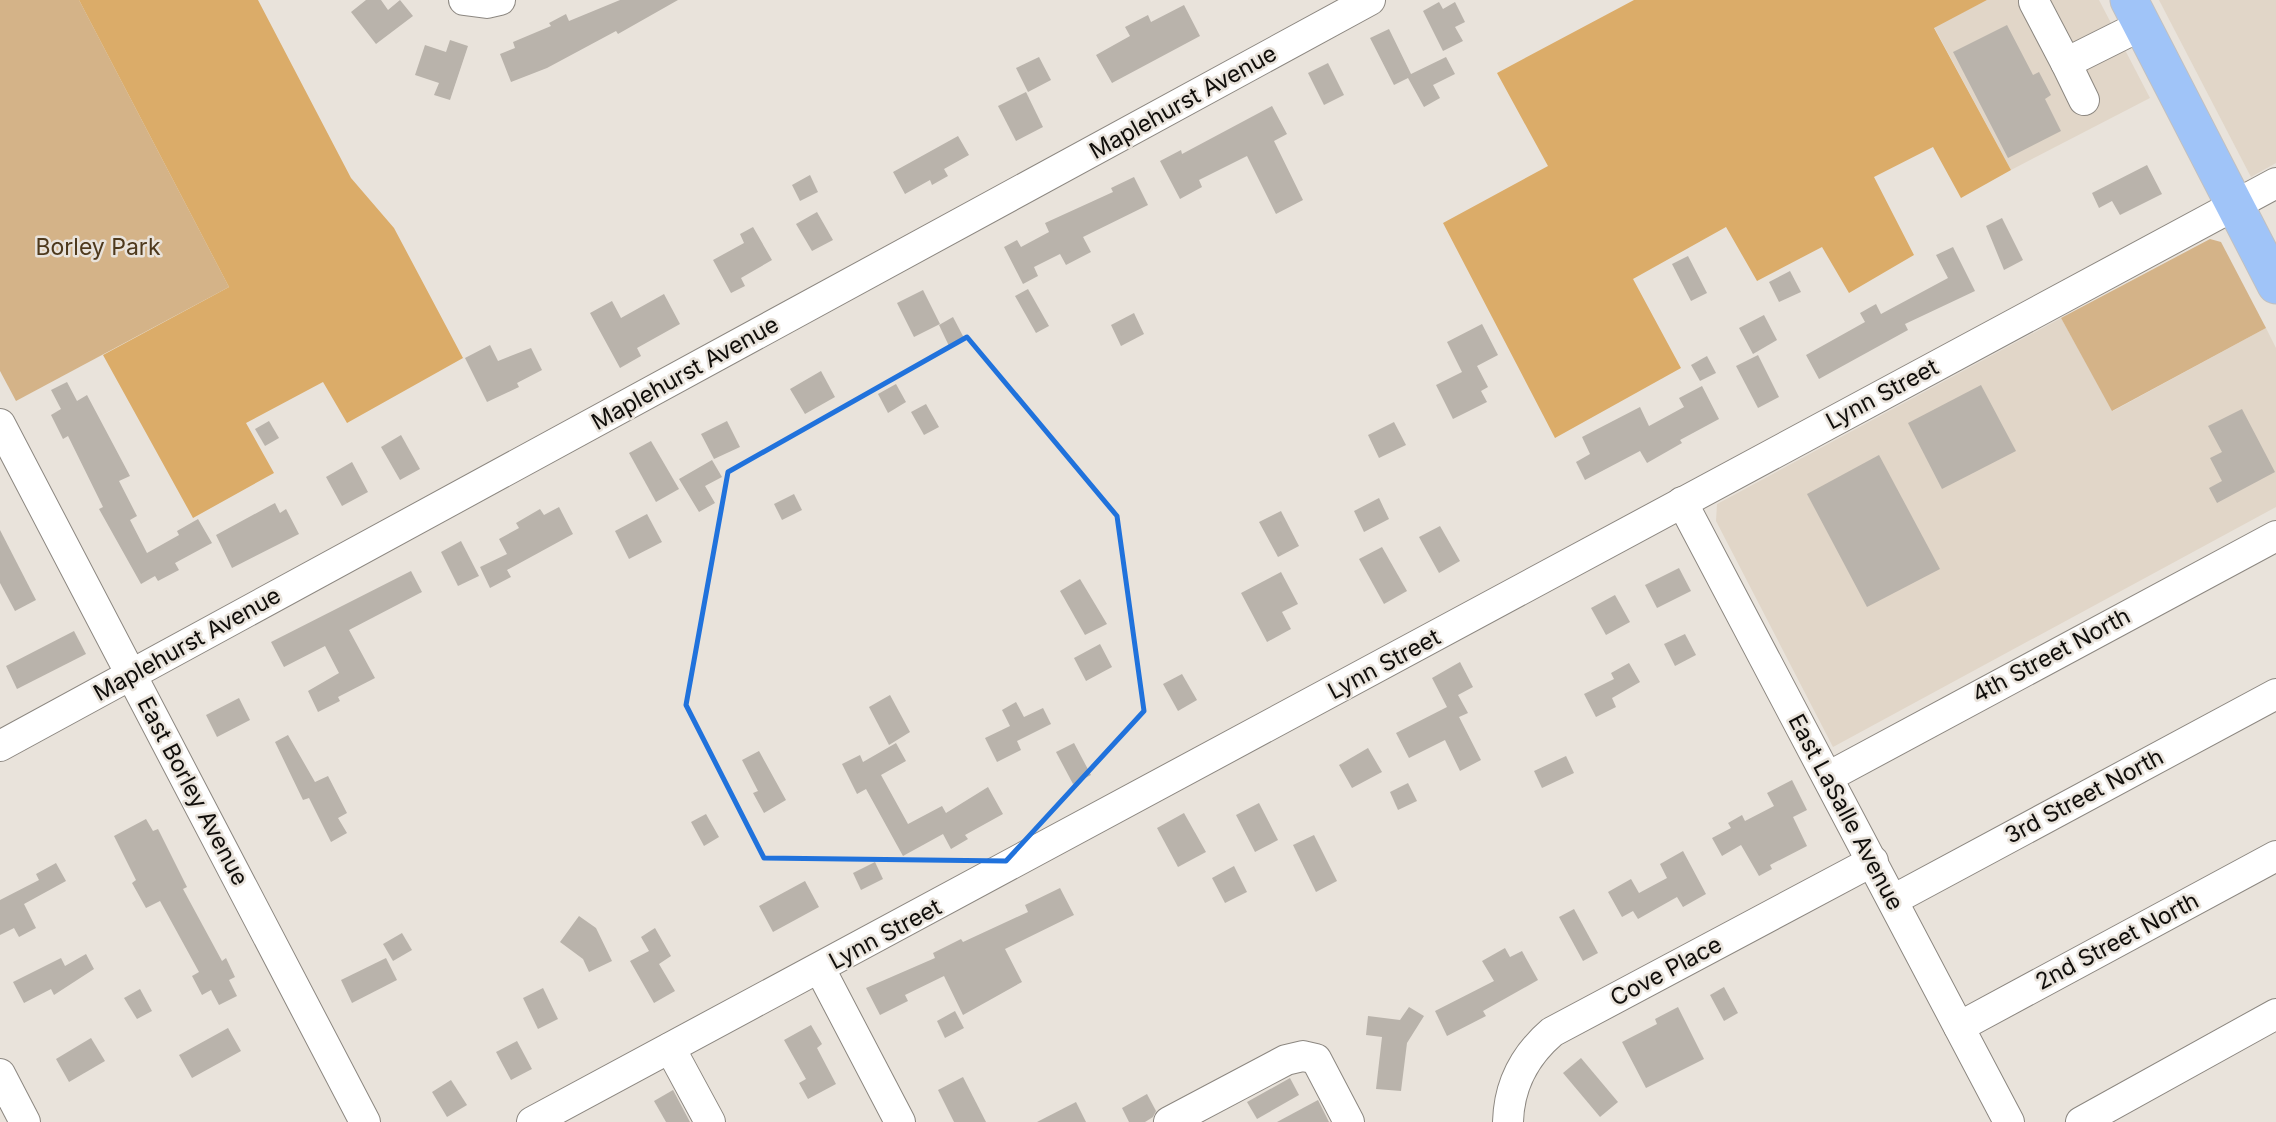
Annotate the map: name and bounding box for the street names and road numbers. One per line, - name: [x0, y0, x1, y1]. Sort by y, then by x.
- street label: Maplehurst Avenue: [1085, 39, 1281, 165]
- street label: Maplehurst Avenue: [587, 310, 783, 436]
- street label: Lynn Street: [1821, 353, 1943, 435]
- street label: Maplehurst Avenue: [89, 581, 285, 707]
- street label: 4th Street North: [1967, 602, 2135, 708]
- street label: Lynn Street: [1323, 623, 1445, 705]
- street label: East Borley Avenue: [131, 692, 255, 890]
- street label: East LaSalle Avenue: [1782, 709, 1910, 915]
- street label: 3rd Street North: [2000, 742, 2168, 850]
- street label: 2nd Street North: [2031, 886, 2203, 996]
- street label: Lynn Street: [824, 893, 946, 975]
- street label: Cove Place: [1605, 930, 1727, 1012]

